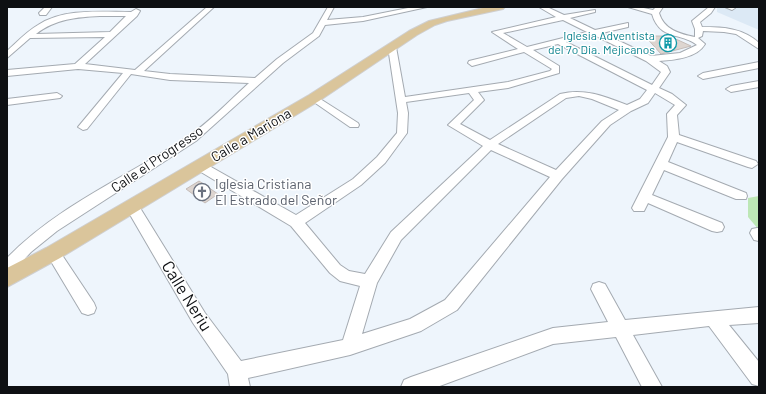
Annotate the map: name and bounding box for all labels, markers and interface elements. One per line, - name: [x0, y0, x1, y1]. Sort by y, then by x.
- place label: Iglesia Adventista del 7o Dia. Mejicanos: [548, 28, 655, 56]
- building icon: Iglesia Adventista del 7o Dia. Mejicanos: [658, 33, 678, 53]
- street label: Calle a Mariona: [208, 104, 294, 165]
- street label: Calle el Progresso: [107, 122, 206, 196]
- place label: Iglesia Cristiana El Estrado del Señor: [215, 175, 337, 208]
- church icon: Iglesia Cristiana El Estrado del Señor: [192, 182, 212, 202]
- street label: Calle Neriu: [158, 257, 217, 334]

